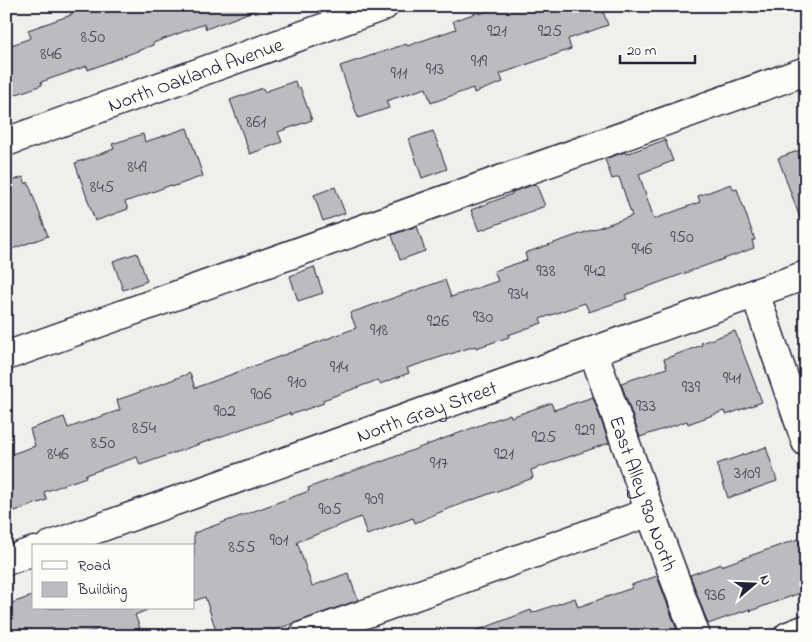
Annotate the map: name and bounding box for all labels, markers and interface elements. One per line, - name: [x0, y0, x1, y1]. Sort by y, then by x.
- house number: 921: [487, 19, 507, 45]
- house number: 925: [538, 19, 562, 45]
- house number: 850: [81, 25, 106, 51]
- street label: North Oakland Avenue: [104, 31, 288, 121]
- scale bar: [620, 32, 694, 64]
- text: 20 m: [627, 40, 657, 62]
- house number: 846: [40, 42, 62, 68]
- house number: 919: [471, 49, 488, 75]
- house number: 913: [426, 57, 444, 83]
- house number: 911: [391, 61, 408, 87]
- house number: 861: [246, 110, 266, 136]
- house number: 849: [127, 155, 147, 181]
- house number: 845: [90, 175, 114, 201]
- house number: 950: [670, 225, 694, 251]
- house number: 946: [632, 237, 652, 263]
- house number: 938: [536, 259, 556, 285]
- house number: 942: [584, 259, 606, 285]
- house number: 934: [508, 282, 529, 308]
- house number: 930: [473, 305, 494, 331]
- house number: 926: [427, 309, 449, 335]
- house number: 918: [370, 318, 388, 344]
- house number: 914: [330, 355, 349, 381]
- house number: 941: [723, 366, 742, 392]
- house number: 910: [288, 370, 307, 396]
- street label: North Gray Street: [353, 375, 502, 452]
- house number: 939: [682, 375, 701, 401]
- house number: 906: [250, 382, 272, 408]
- house number: 933: [636, 394, 656, 420]
- house number: 902: [214, 399, 236, 425]
- street label: East Alley 930 North: [600, 412, 683, 576]
- house number: 854: [132, 416, 157, 442]
- house number: 929: [575, 418, 595, 444]
- house number: 925: [532, 425, 556, 451]
- house number: 850: [91, 431, 116, 457]
- house number: 846: [47, 442, 69, 468]
- house number: 921: [494, 442, 514, 468]
- house number: 917: [430, 451, 449, 477]
- house number: 3109: [734, 461, 761, 487]
- house number: 909: [365, 487, 384, 513]
- house number: 905: [318, 497, 342, 523]
- house number: 901: [270, 528, 289, 554]
- house number: 855: [228, 535, 256, 561]
- legend: [32, 544, 195, 610]
- text: Road: [78, 555, 111, 577]
- north arrow: [730, 560, 780, 610]
- text: N: [753, 572, 776, 588]
- text: Building: [77, 579, 127, 602]
- house number: 936: [705, 583, 725, 609]

